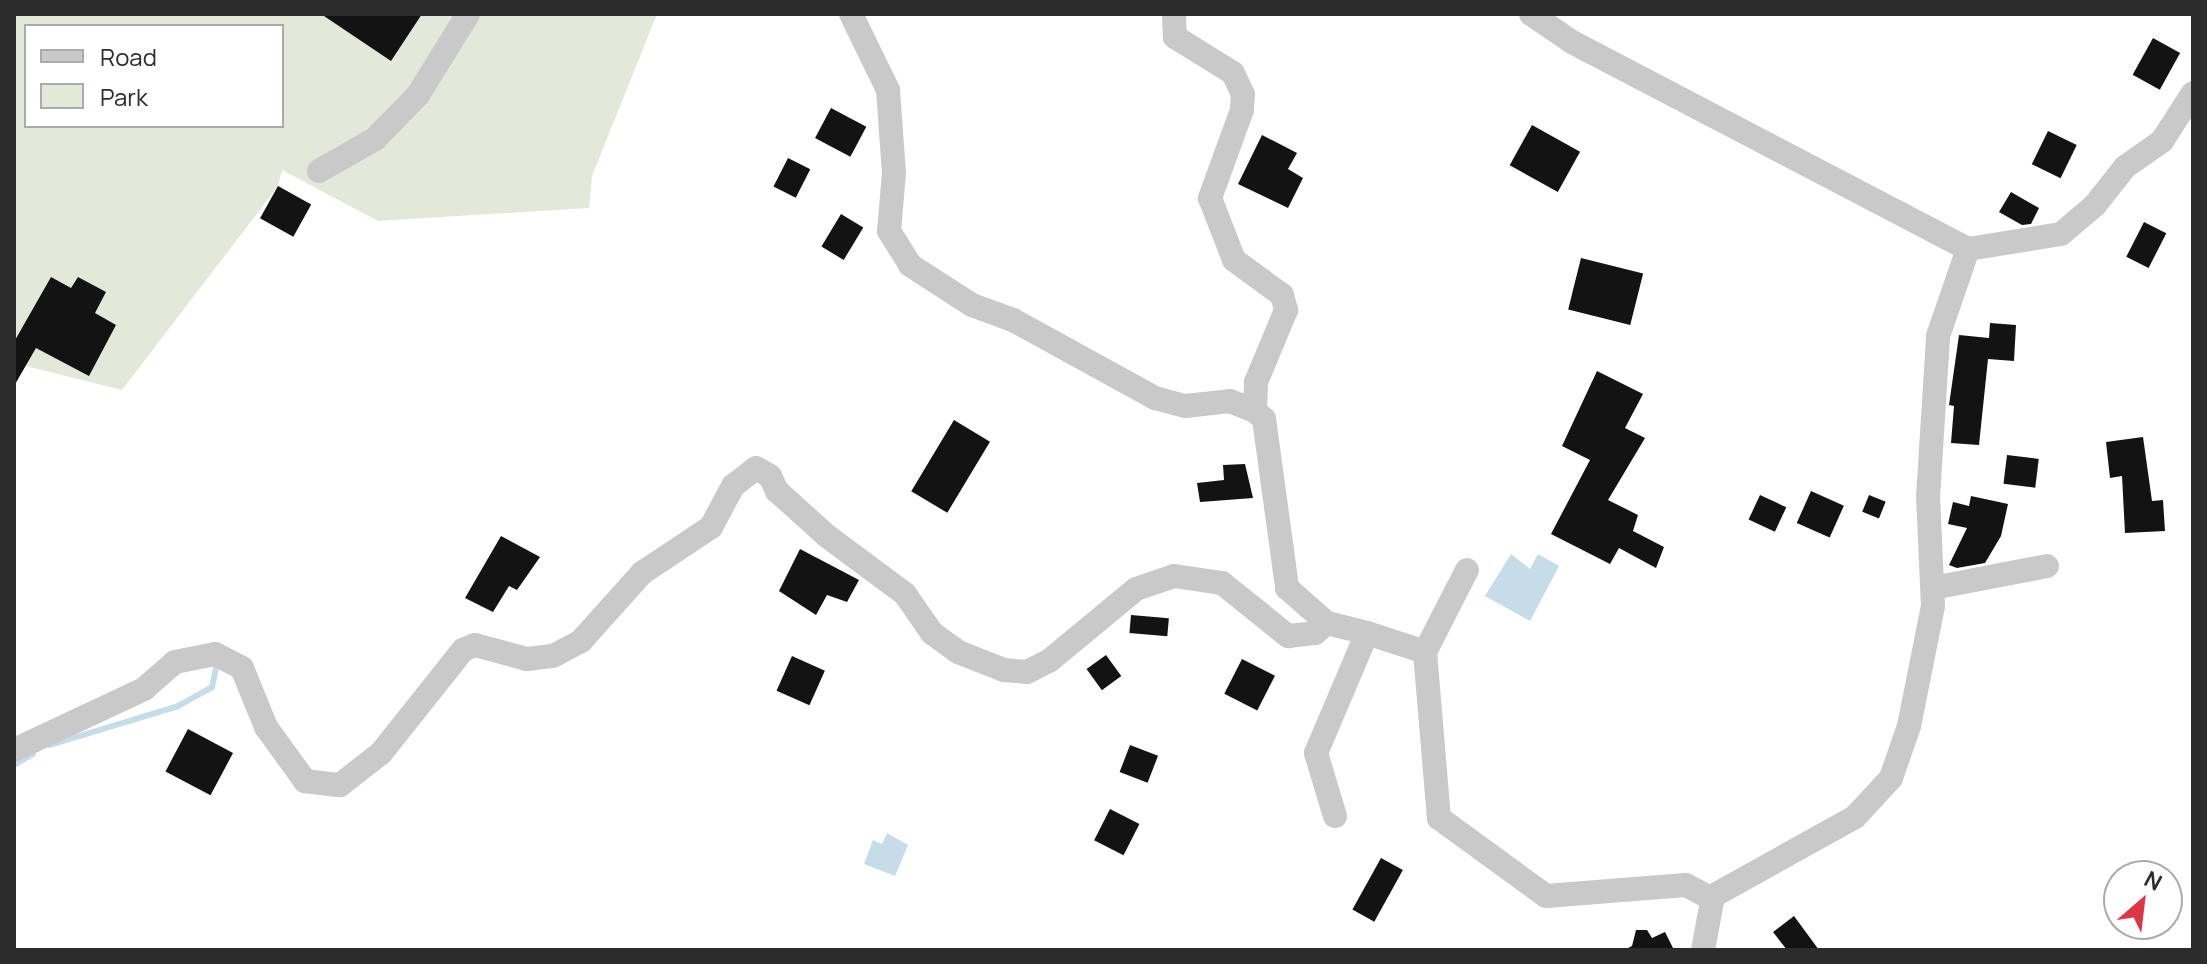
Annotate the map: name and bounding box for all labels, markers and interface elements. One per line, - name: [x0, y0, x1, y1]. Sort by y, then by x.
- legend: [24, 24, 284, 128]
- text: Road: [100, 40, 157, 73]
- text: Park: [100, 80, 148, 113]
- north arrow: [2103, 860, 2183, 940]
- text: N: [2139, 864, 2167, 898]

